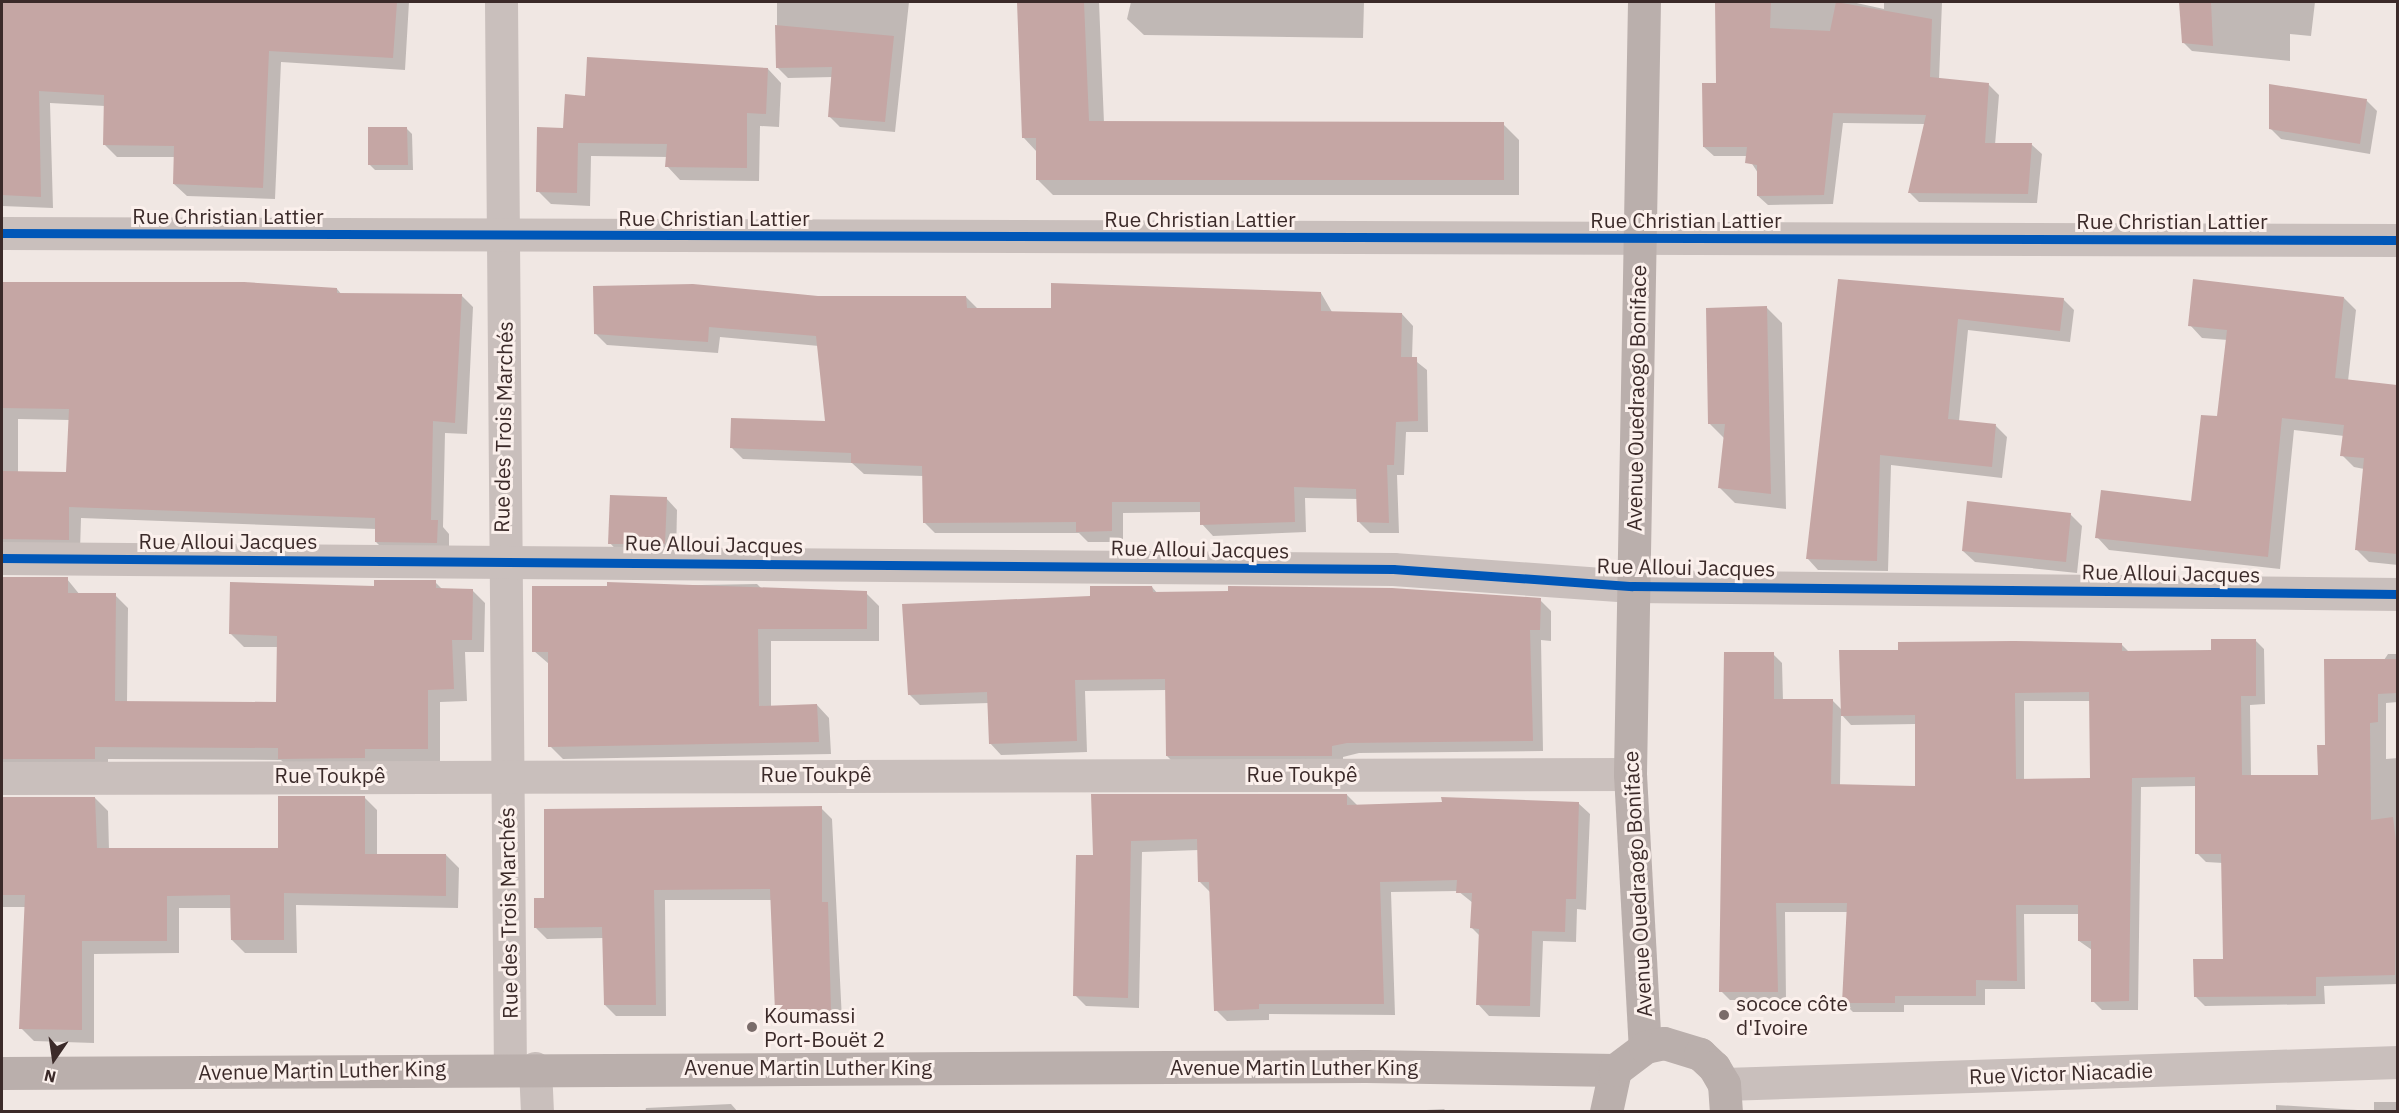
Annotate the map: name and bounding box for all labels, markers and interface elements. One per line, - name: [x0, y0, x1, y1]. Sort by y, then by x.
- street label: Rue Christian Lattier: [132, 203, 324, 229]
- street label: Rue Christian Lattier: [618, 205, 810, 231]
- street label: Rue Christian Lattier: [1104, 206, 1296, 232]
- street label: Rue Christian Lattier: [1590, 207, 1782, 233]
- street label: Rue Christian Lattier: [2076, 208, 2268, 234]
- street label: Avenue Ouedraogo Boniface: [1621, 265, 1651, 531]
- street label: Rue des Trois Marchés: [489, 321, 517, 533]
- street label: Rue Alloui Jacques: [139, 528, 317, 554]
- street label: Rue Alloui Jacques: [624, 530, 804, 558]
- street label: Rue Alloui Jacques: [1110, 535, 1290, 563]
- street label: Rue Alloui Jacques: [1596, 553, 1776, 581]
- street label: Rue Alloui Jacques: [2081, 559, 2261, 587]
- street label: Avenue Ouedraogo Boniface: [1617, 750, 1657, 1018]
- street label: Rue Toukpê: [761, 761, 871, 787]
- street label: Rue Toukpê: [1247, 761, 1357, 787]
- street label: Rue Toukpê: [275, 762, 385, 788]
- street label: Rue des Trois Marchés: [494, 807, 522, 1019]
- place label: sococe côte d'Ivoire: [1736, 990, 1848, 1040]
- place label: Koumassi Port-Bouët 2: [764, 1002, 885, 1052]
- marker: sococe côte d'Ivoire: [1717, 1008, 1731, 1022]
- marker: Koumassi Port-Bouët 2: [745, 1020, 759, 1034]
- north arrow: [24, 1029, 84, 1089]
- street label: Avenue Martin Luther King: [684, 1054, 932, 1080]
- street label: Avenue Martin Luther King: [1170, 1054, 1418, 1080]
- street label: Avenue Martin Luther King: [198, 1055, 446, 1085]
- street label: Rue Victor Niacadie: [1969, 1057, 2153, 1089]
- text: N: [42, 1065, 58, 1088]

